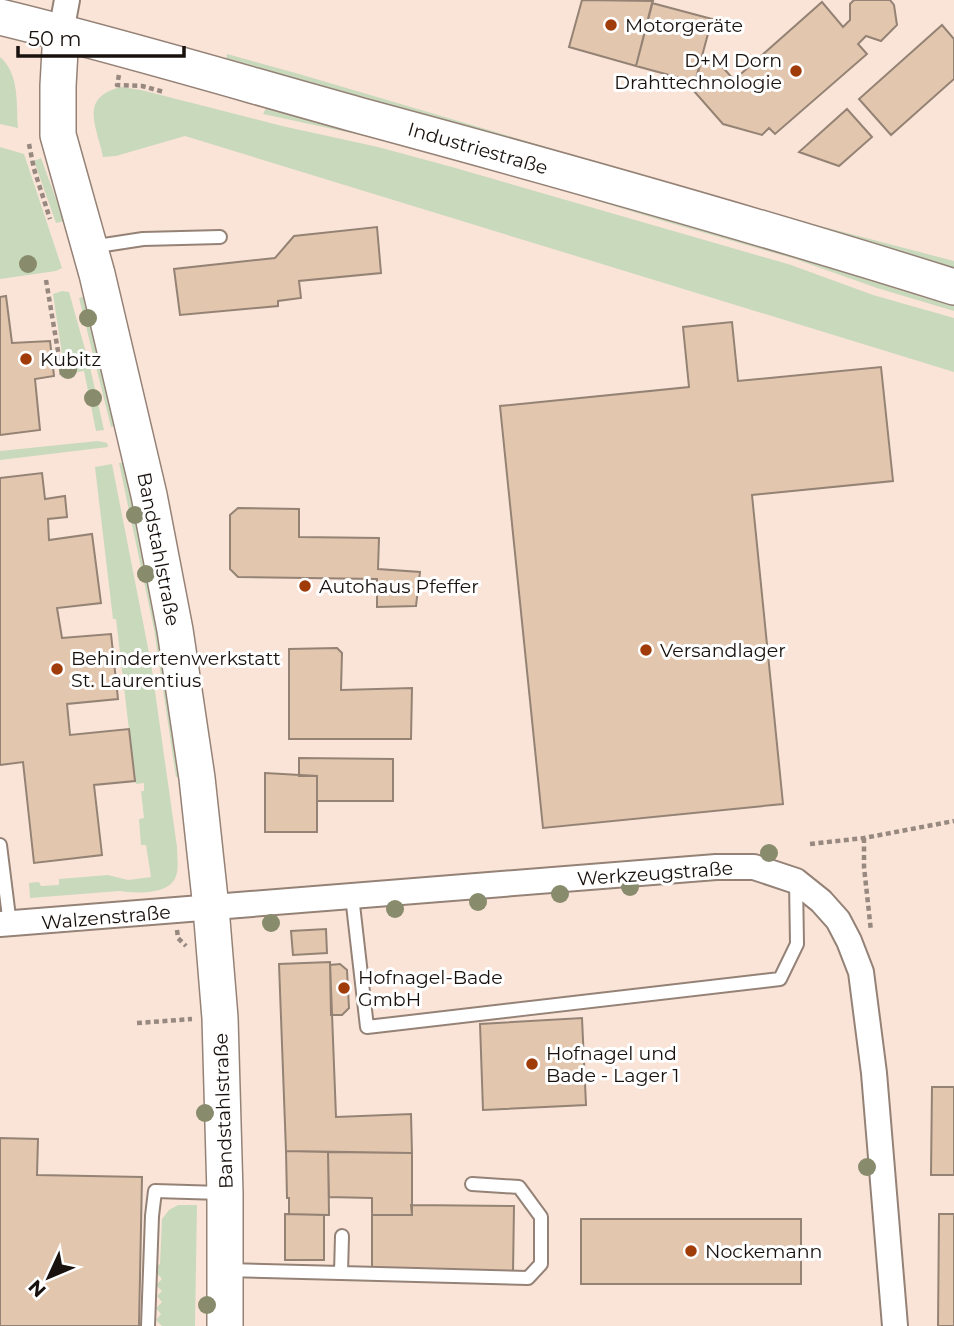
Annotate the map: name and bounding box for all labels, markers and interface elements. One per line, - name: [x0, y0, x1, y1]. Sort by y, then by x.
- scale bar: [18, 14, 184, 58]
- place label: Motorgeräte: [625, 14, 743, 37]
- marker: Motorgeräte: [603, 17, 619, 33]
- text: 50 m: [28, 26, 82, 51]
- place label: D+M Dorn Drahttechnologie: [614, 49, 782, 94]
- marker: D+M Dorn Drahttechnologie: [788, 63, 804, 79]
- street label: Industriestraße: [405, 118, 550, 179]
- place label: Kubitz: [40, 348, 101, 371]
- marker: Kubitz: [18, 351, 34, 367]
- street label: Bandstahlstraße: [132, 470, 185, 628]
- place label: Autohaus Pfeffer: [319, 575, 479, 598]
- marker: Autohaus Pfeffer: [297, 578, 313, 594]
- place label: Versandlager: [660, 639, 786, 662]
- marker: Versandlager: [638, 642, 654, 658]
- place label: Behindertenwerkstatt St. Laurentius: [71, 647, 281, 692]
- marker: Behindertenwerkstatt St. Laurentius: [49, 661, 65, 677]
- street label: Werkzeugstraße: [576, 857, 734, 890]
- street label: Walzenstraße: [41, 900, 172, 935]
- place label: Hofnagel-Bade GmbH: [358, 966, 503, 1011]
- marker: Hofnagel-Bade GmbH: [336, 980, 352, 996]
- street label: Bandstahlstraße: [209, 1033, 238, 1189]
- place label: Hofnagel und Bade - Lager 1: [546, 1042, 679, 1087]
- marker: Hofnagel und Bade - Lager 1: [524, 1056, 540, 1072]
- place label: Nockemann: [705, 1240, 822, 1263]
- north arrow: [14, 1242, 84, 1312]
- marker: Nockemann: [683, 1243, 699, 1259]
- text: N: [24, 1275, 51, 1302]

